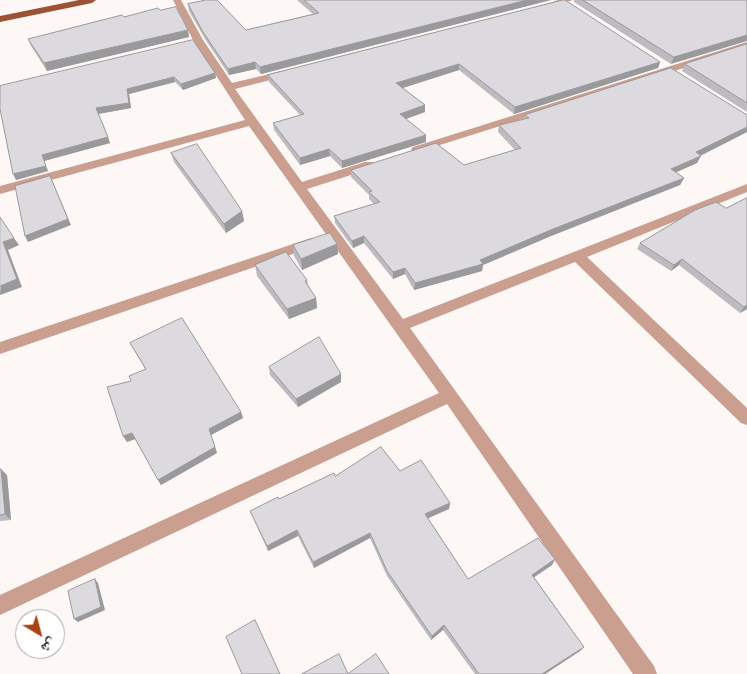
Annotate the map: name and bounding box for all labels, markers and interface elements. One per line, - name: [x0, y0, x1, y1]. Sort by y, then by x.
- north arrow: [15, 609, 65, 659]
- text: ش: [38, 634, 60, 657]

